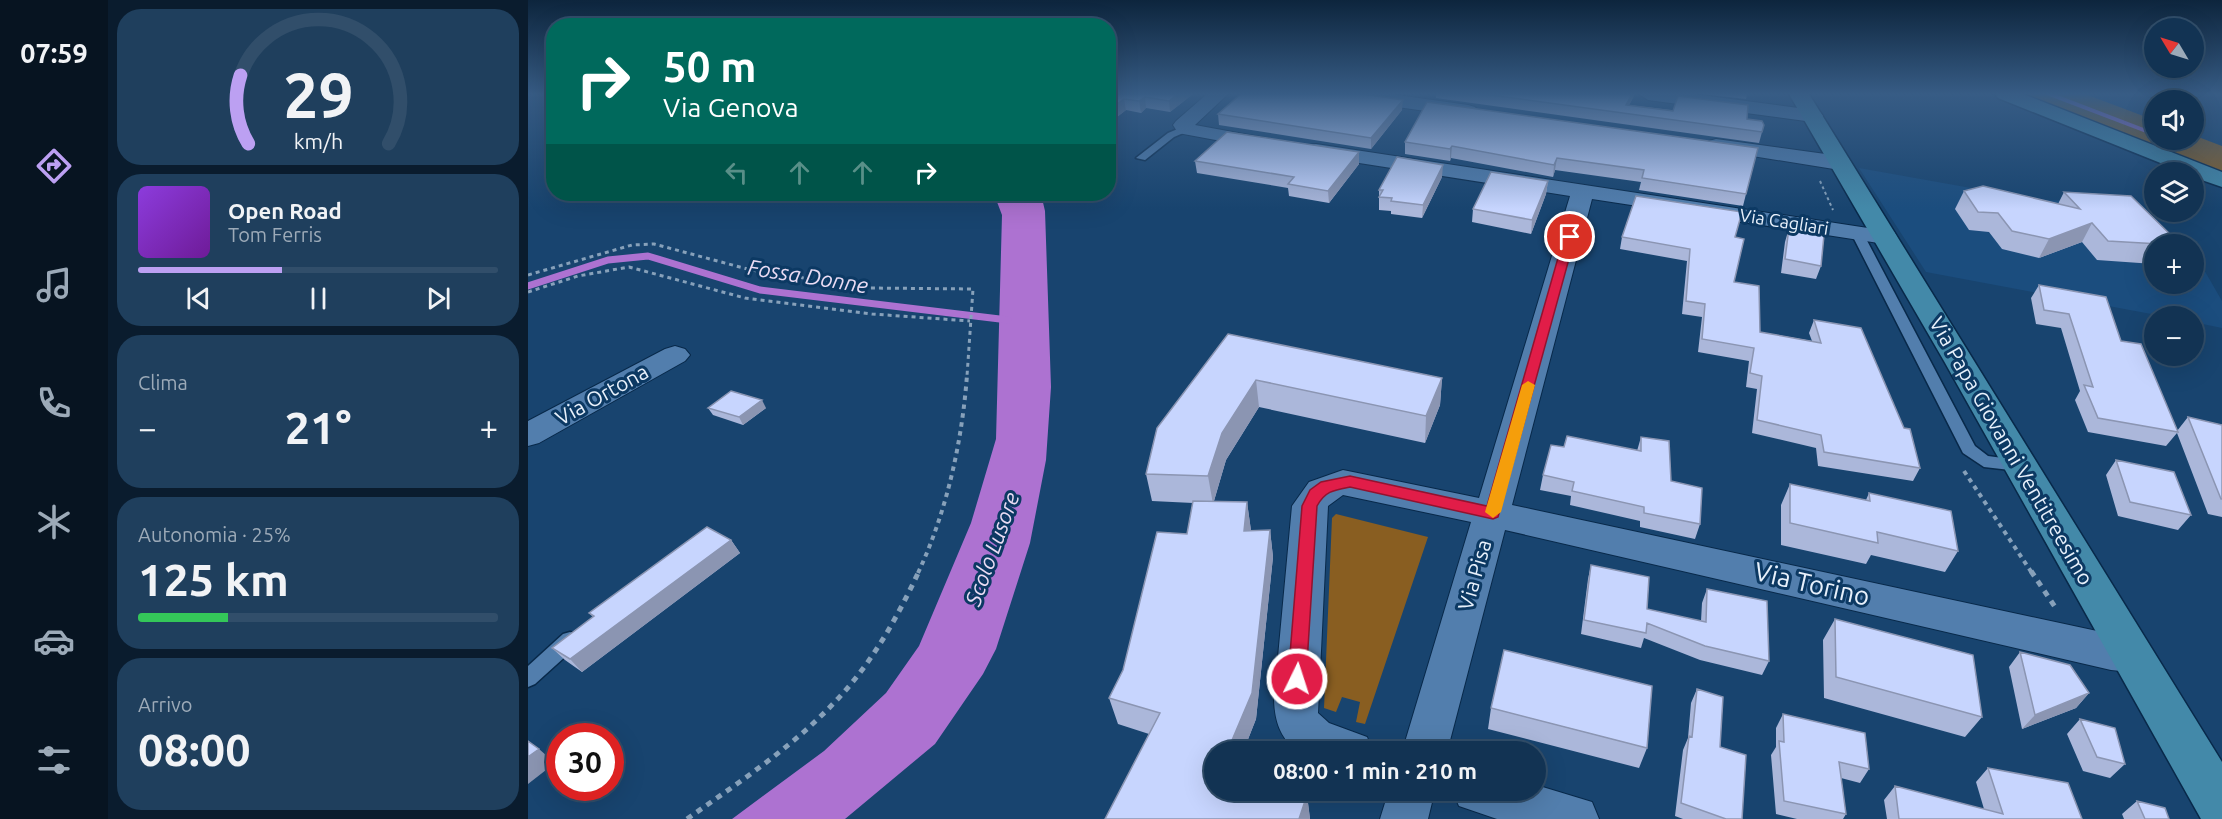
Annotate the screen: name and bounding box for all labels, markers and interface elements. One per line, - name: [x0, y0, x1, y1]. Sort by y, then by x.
- north arrow: [2144, 18, 2204, 78]
- map controls: [2144, 18, 2204, 366]
- text: 07:59: [20, 38, 88, 68]
- icon: right: [564, 42, 642, 120]
- text: 50 m: [663, 43, 757, 90]
- text: 29: [283, 60, 353, 130]
- button: sound: [2144, 90, 2204, 150]
- text: Via Genova: [663, 92, 799, 122]
- text: km/h: [293, 129, 343, 153]
- icon: directions: [33, 145, 75, 187]
- icon: left: [720, 156, 753, 189]
- icon: ahead: [783, 156, 816, 189]
- icon: ahead: [846, 156, 879, 189]
- icon: right: [909, 156, 942, 189]
- button: layers: [2144, 162, 2204, 222]
- text: Open Road: [228, 198, 342, 223]
- street label: Via Cagliari: [1738, 204, 1830, 238]
- pin: [1544, 211, 1595, 262]
- icon: arrive: [1553, 220, 1586, 253]
- text: Tom Ferris: [228, 223, 322, 246]
- button: +: [2144, 234, 2204, 294]
- water label: Fossa Donne: [746, 254, 870, 297]
- icon: music: [33, 264, 75, 306]
- icon: previous: [182, 282, 215, 315]
- icon: pause: [302, 282, 335, 315]
- icon: next: [422, 282, 455, 315]
- button: −: [2144, 306, 2204, 366]
- street label: Via Papa Giovanni Ventitreesimo: [1925, 312, 2099, 589]
- street label: Via Ortona: [551, 359, 652, 429]
- text: Clima: [138, 371, 188, 394]
- icon: phone: [33, 382, 75, 424]
- text: 21°: [285, 402, 351, 453]
- text: −: [138, 409, 157, 446]
- text: +: [479, 409, 498, 446]
- water label: Scolo Lusore: [959, 489, 1024, 610]
- icon: climate: [33, 501, 75, 543]
- text: Autonomia · 25%: [138, 523, 291, 546]
- street label: Via Pisa: [1453, 537, 1496, 613]
- text: 125 km: [138, 554, 289, 605]
- street label: Via Torino: [1752, 556, 1873, 611]
- icon: car: [33, 620, 75, 662]
- position arrow: [1265, 647, 1329, 711]
- text: Arrivo: [138, 693, 192, 716]
- speed limit sign: 30: [546, 723, 624, 801]
- text: 08:00: [138, 724, 251, 775]
- icon: filters: [33, 739, 75, 781]
- text: 08:00 · 1 min · 210 m: [1273, 758, 1477, 783]

